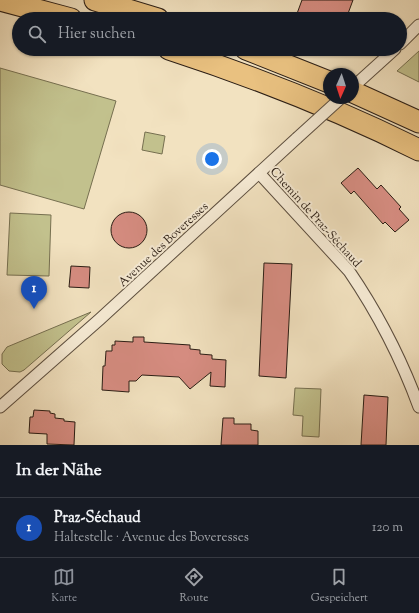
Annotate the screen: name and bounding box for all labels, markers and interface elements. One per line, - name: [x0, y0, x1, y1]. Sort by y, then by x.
- search box: [12, 12, 407, 56]
- icon: search: [26, 23, 48, 45]
- text: Hier suchen: [58, 24, 136, 45]
- north arrow: [323, 68, 359, 104]
- your location: [202, 149, 222, 169]
- street label: Chemin de Praz-Séchaud: [265, 164, 365, 272]
- street label: Avenue des Boveresses: [115, 198, 213, 291]
- pin: 1: [21, 276, 47, 309]
- text: In der Nähe: [16, 459, 102, 483]
- text: Praz-Séchaud: [54, 508, 141, 529]
- text: 1: [27, 519, 31, 537]
- text: 120 m: [372, 519, 403, 537]
- text: Haltestelle · Avenue des Boveresses: [54, 529, 249, 547]
- tab: Karte: [51, 566, 77, 606]
- tab: Route: [180, 566, 208, 606]
- tab: Gespeichert: [311, 566, 368, 606]

